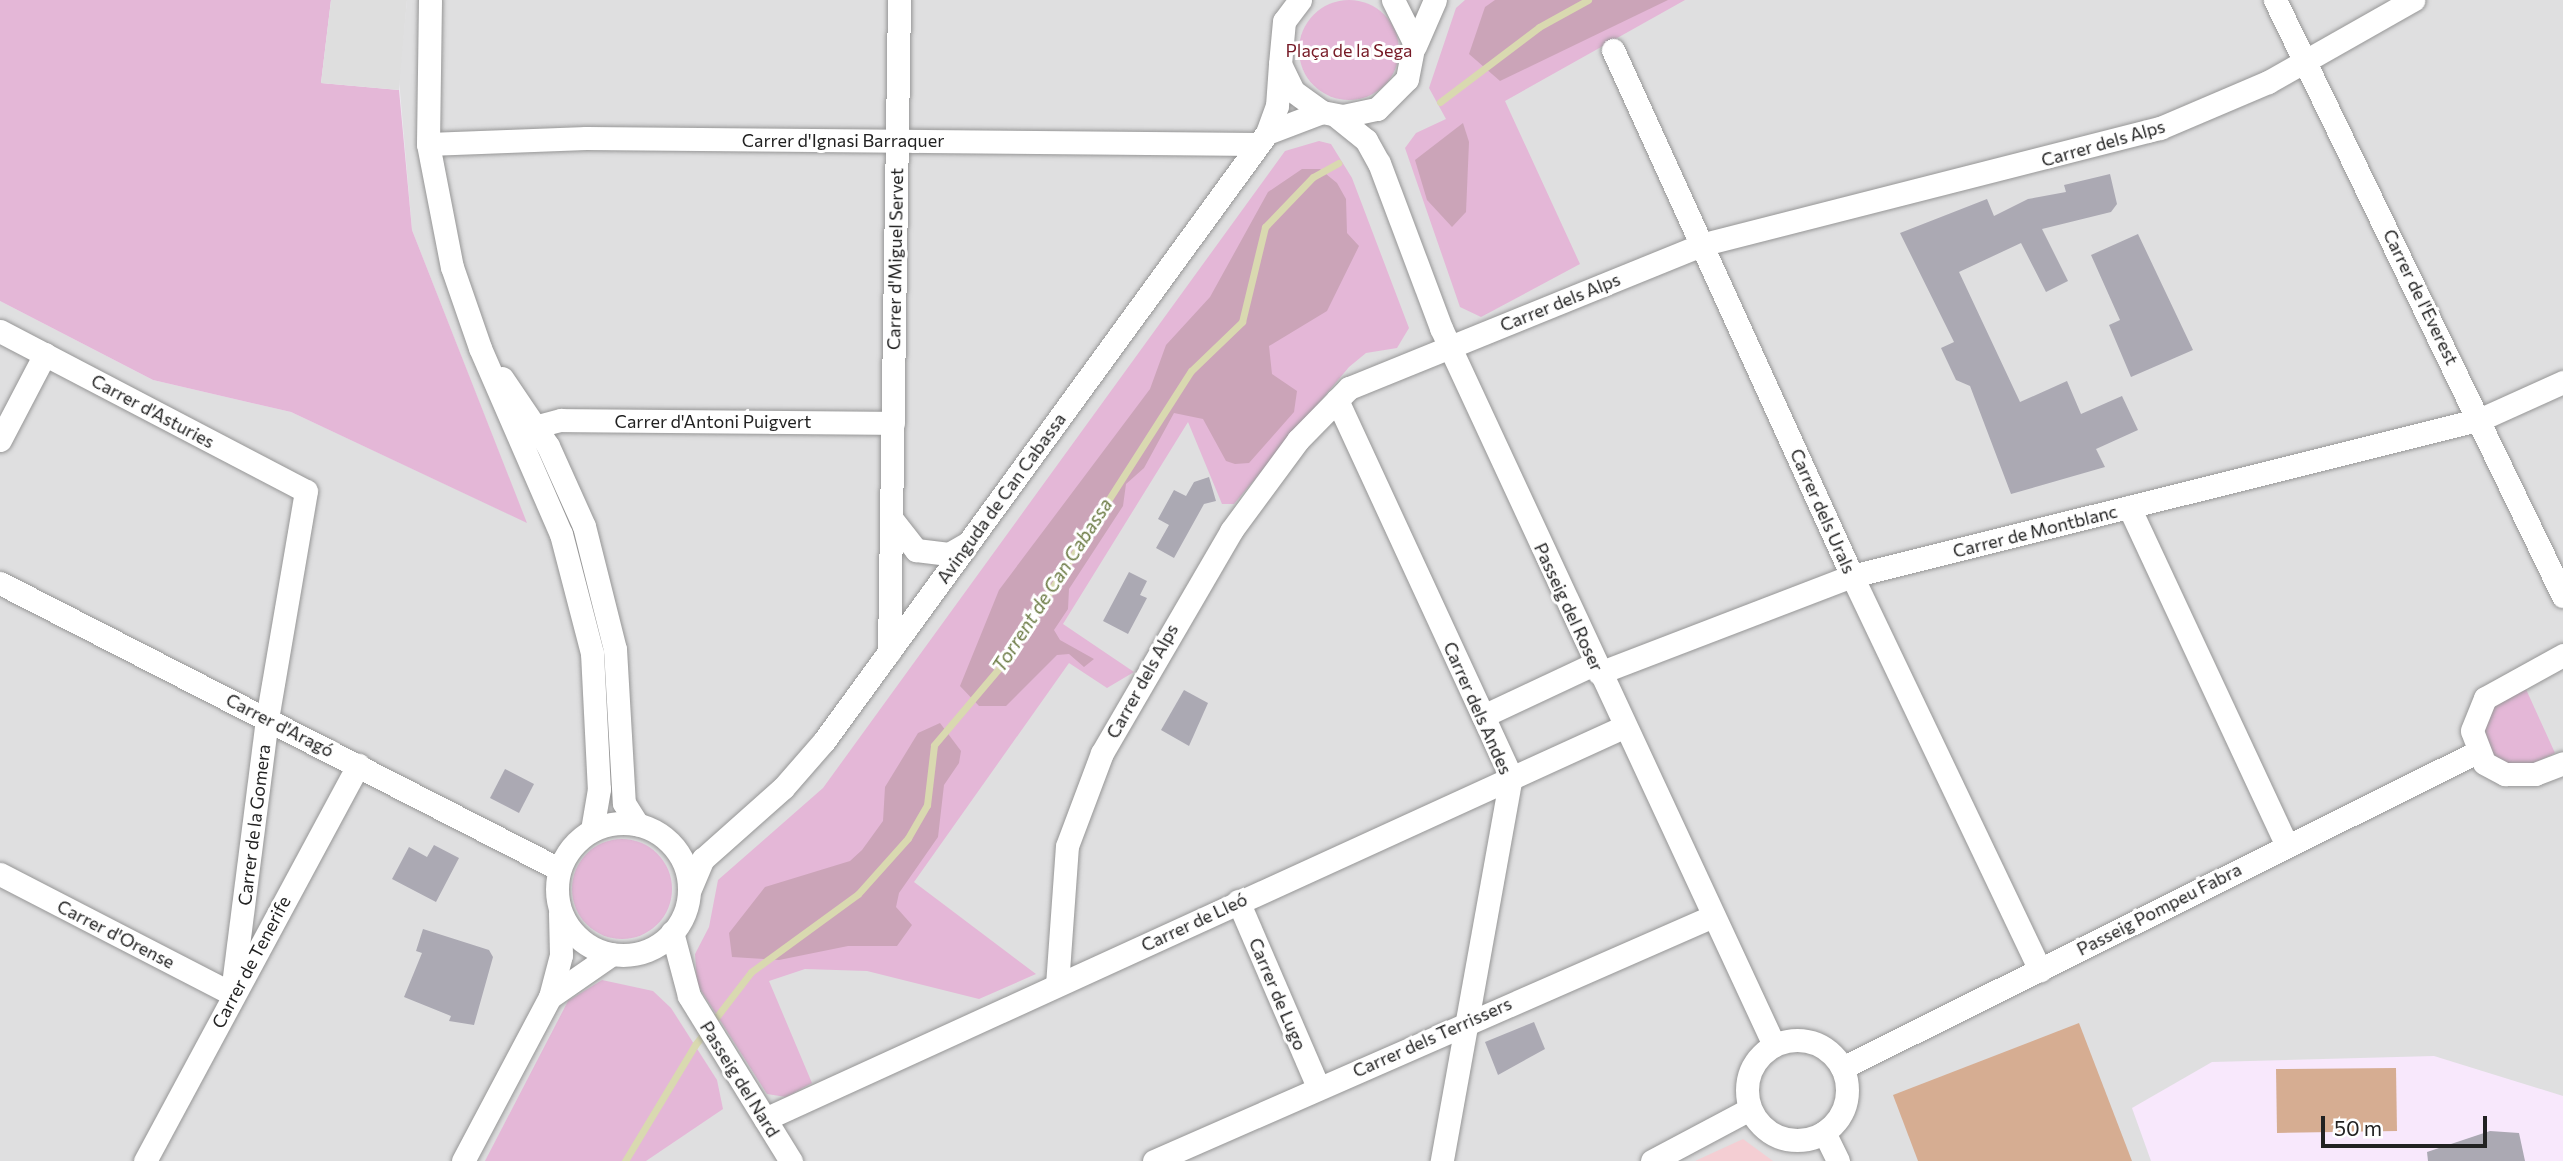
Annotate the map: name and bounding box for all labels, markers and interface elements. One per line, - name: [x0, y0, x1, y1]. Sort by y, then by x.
- park label: Plaça de la Sega: [1286, 39, 1412, 61]
- street label: Carrer dels Alps: [2039, 115, 2167, 171]
- street label: Carrer d'Ignasi Barraquer: [742, 129, 944, 151]
- street label: Carrer d'Miguel Servet: [883, 168, 907, 350]
- street label: Carrer de l'Everest: [2379, 226, 2463, 368]
- street label: Carrer dels Alps: [1497, 268, 1623, 336]
- street label: Carrer d'Asturies: [88, 369, 218, 453]
- street label: Avinguda de Can Cabassa: [932, 409, 1070, 587]
- street label: Carrer d'Antoni Puigvert: [615, 410, 811, 432]
- street label: Carrer dels Urals: [1786, 445, 1860, 577]
- water label: Torrent de Can Cabassa: [987, 494, 1117, 676]
- street label: Carrer de Montblanc: [1951, 500, 2119, 562]
- street label: Passeig del Roser: [1530, 539, 1608, 675]
- street label: Carrer dels Alps: [1102, 620, 1182, 742]
- street label: Carrer dels Andes: [1439, 638, 1517, 778]
- street label: Carrer d'Aragó: [222, 689, 338, 761]
- street label: Carrer de la Gomera: [233, 743, 275, 907]
- street label: Passeig Pompeu Fabra: [2073, 858, 2245, 960]
- street label: Carrer de Lleó: [1138, 888, 1250, 956]
- street label: Carrer de Tenerife: [207, 892, 295, 1032]
- street label: Carrer d'Orense: [54, 895, 178, 973]
- street label: Carrer de Lugo: [1245, 935, 1311, 1053]
- street label: Carrer dels Terrissers: [1349, 992, 1515, 1082]
- street label: Passeig del Nard: [696, 1017, 784, 1141]
- scale bar: [2325, 1102, 2491, 1146]
- text: 50 m: [2334, 1115, 2382, 1140]

